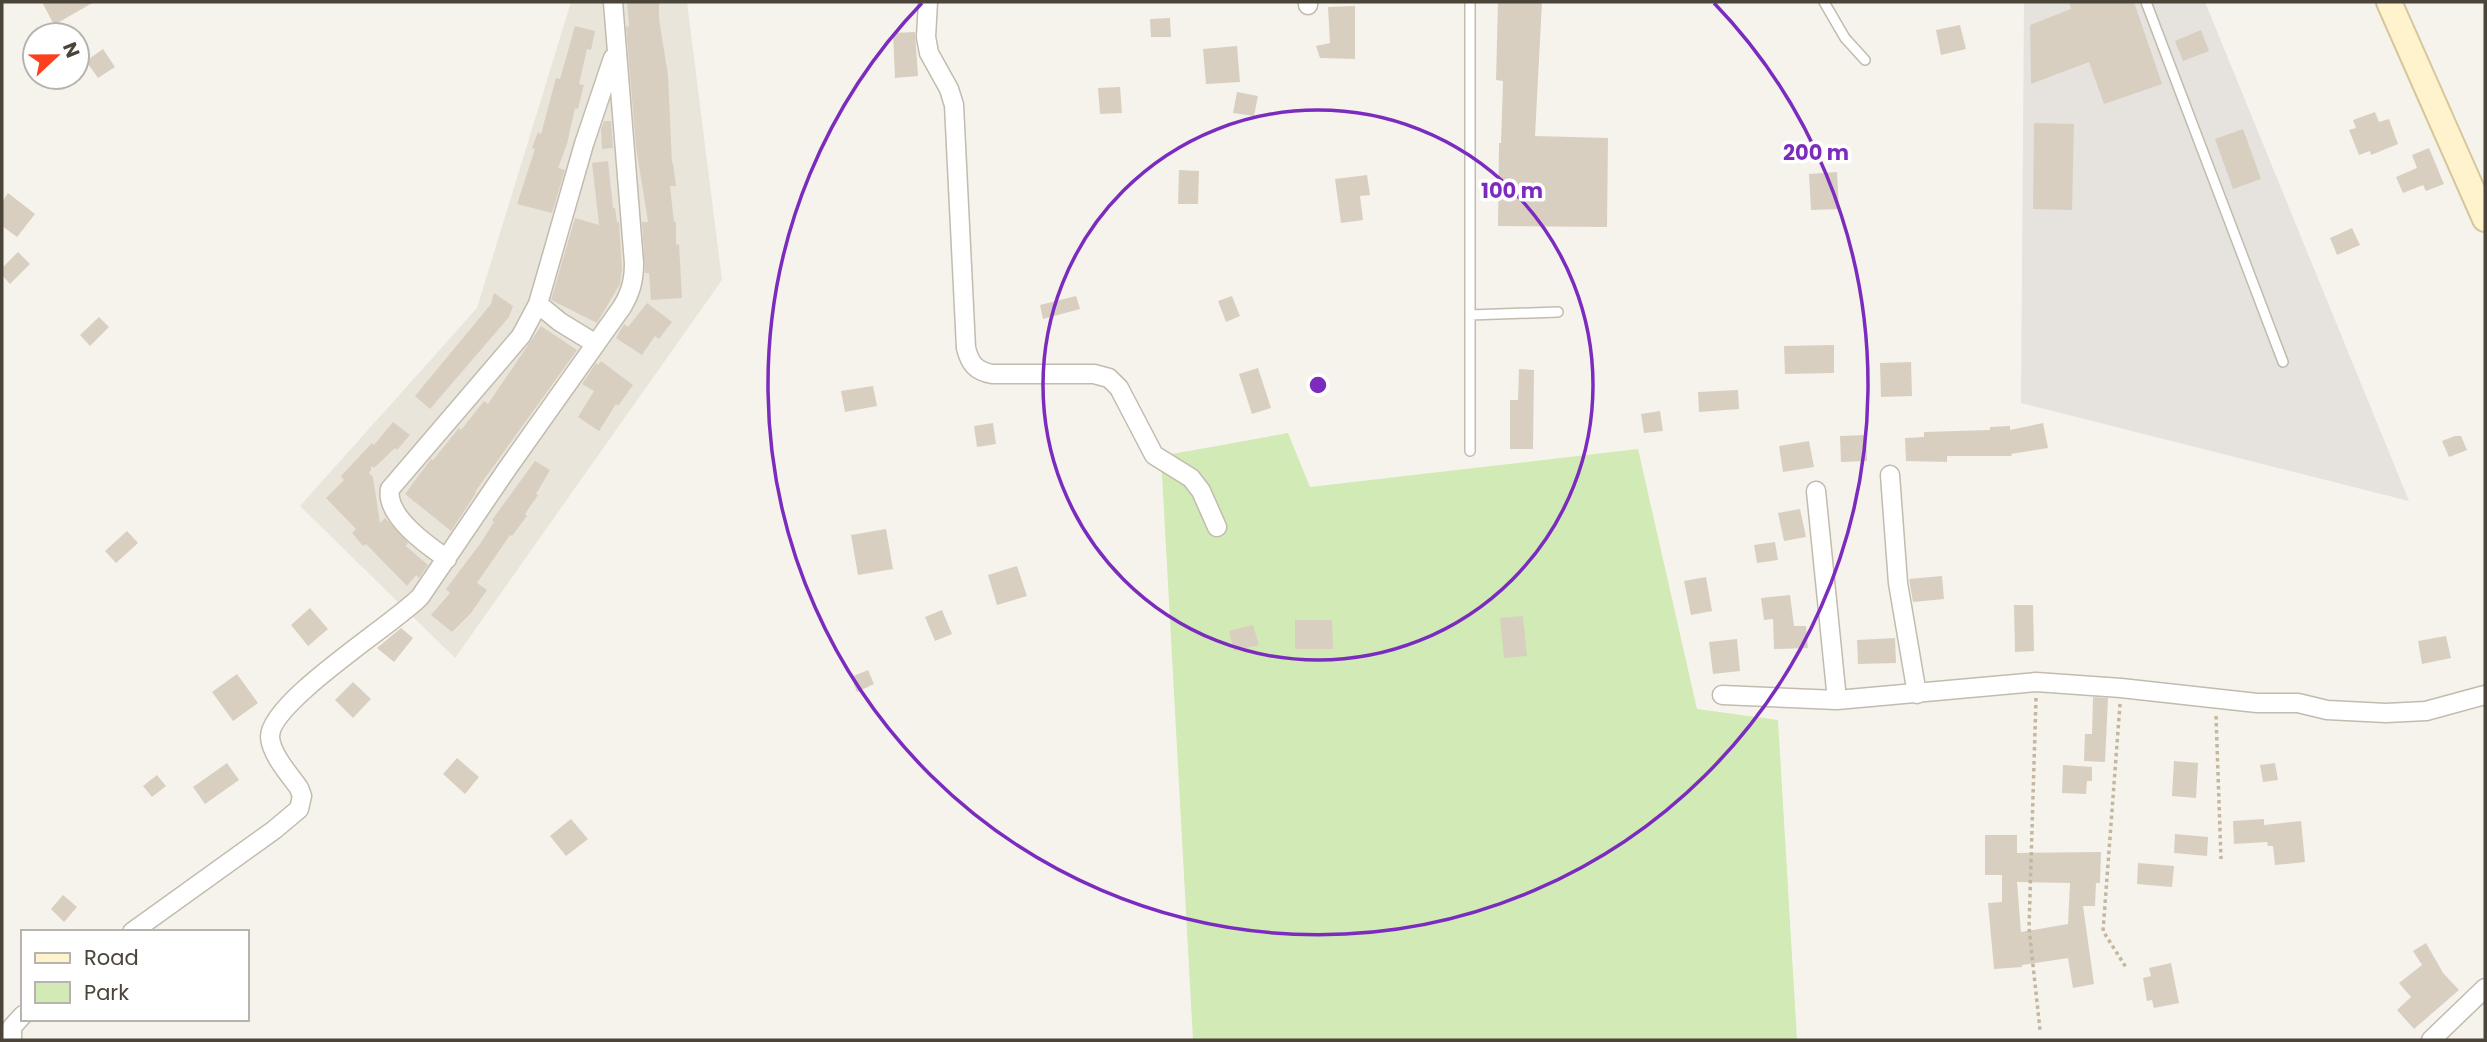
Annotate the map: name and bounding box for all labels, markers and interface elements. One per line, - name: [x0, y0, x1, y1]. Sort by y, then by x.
- north arrow: [21, 21, 91, 91]
- text: N: [56, 38, 86, 62]
- text: 200 m: [1783, 138, 1849, 167]
- text: 100 m: [1481, 176, 1543, 205]
- centre of rings: [1306, 373, 1330, 397]
- legend: [21, 930, 248, 1021]
- text: Road: [84, 943, 139, 972]
- text: Park: [84, 978, 129, 1007]

